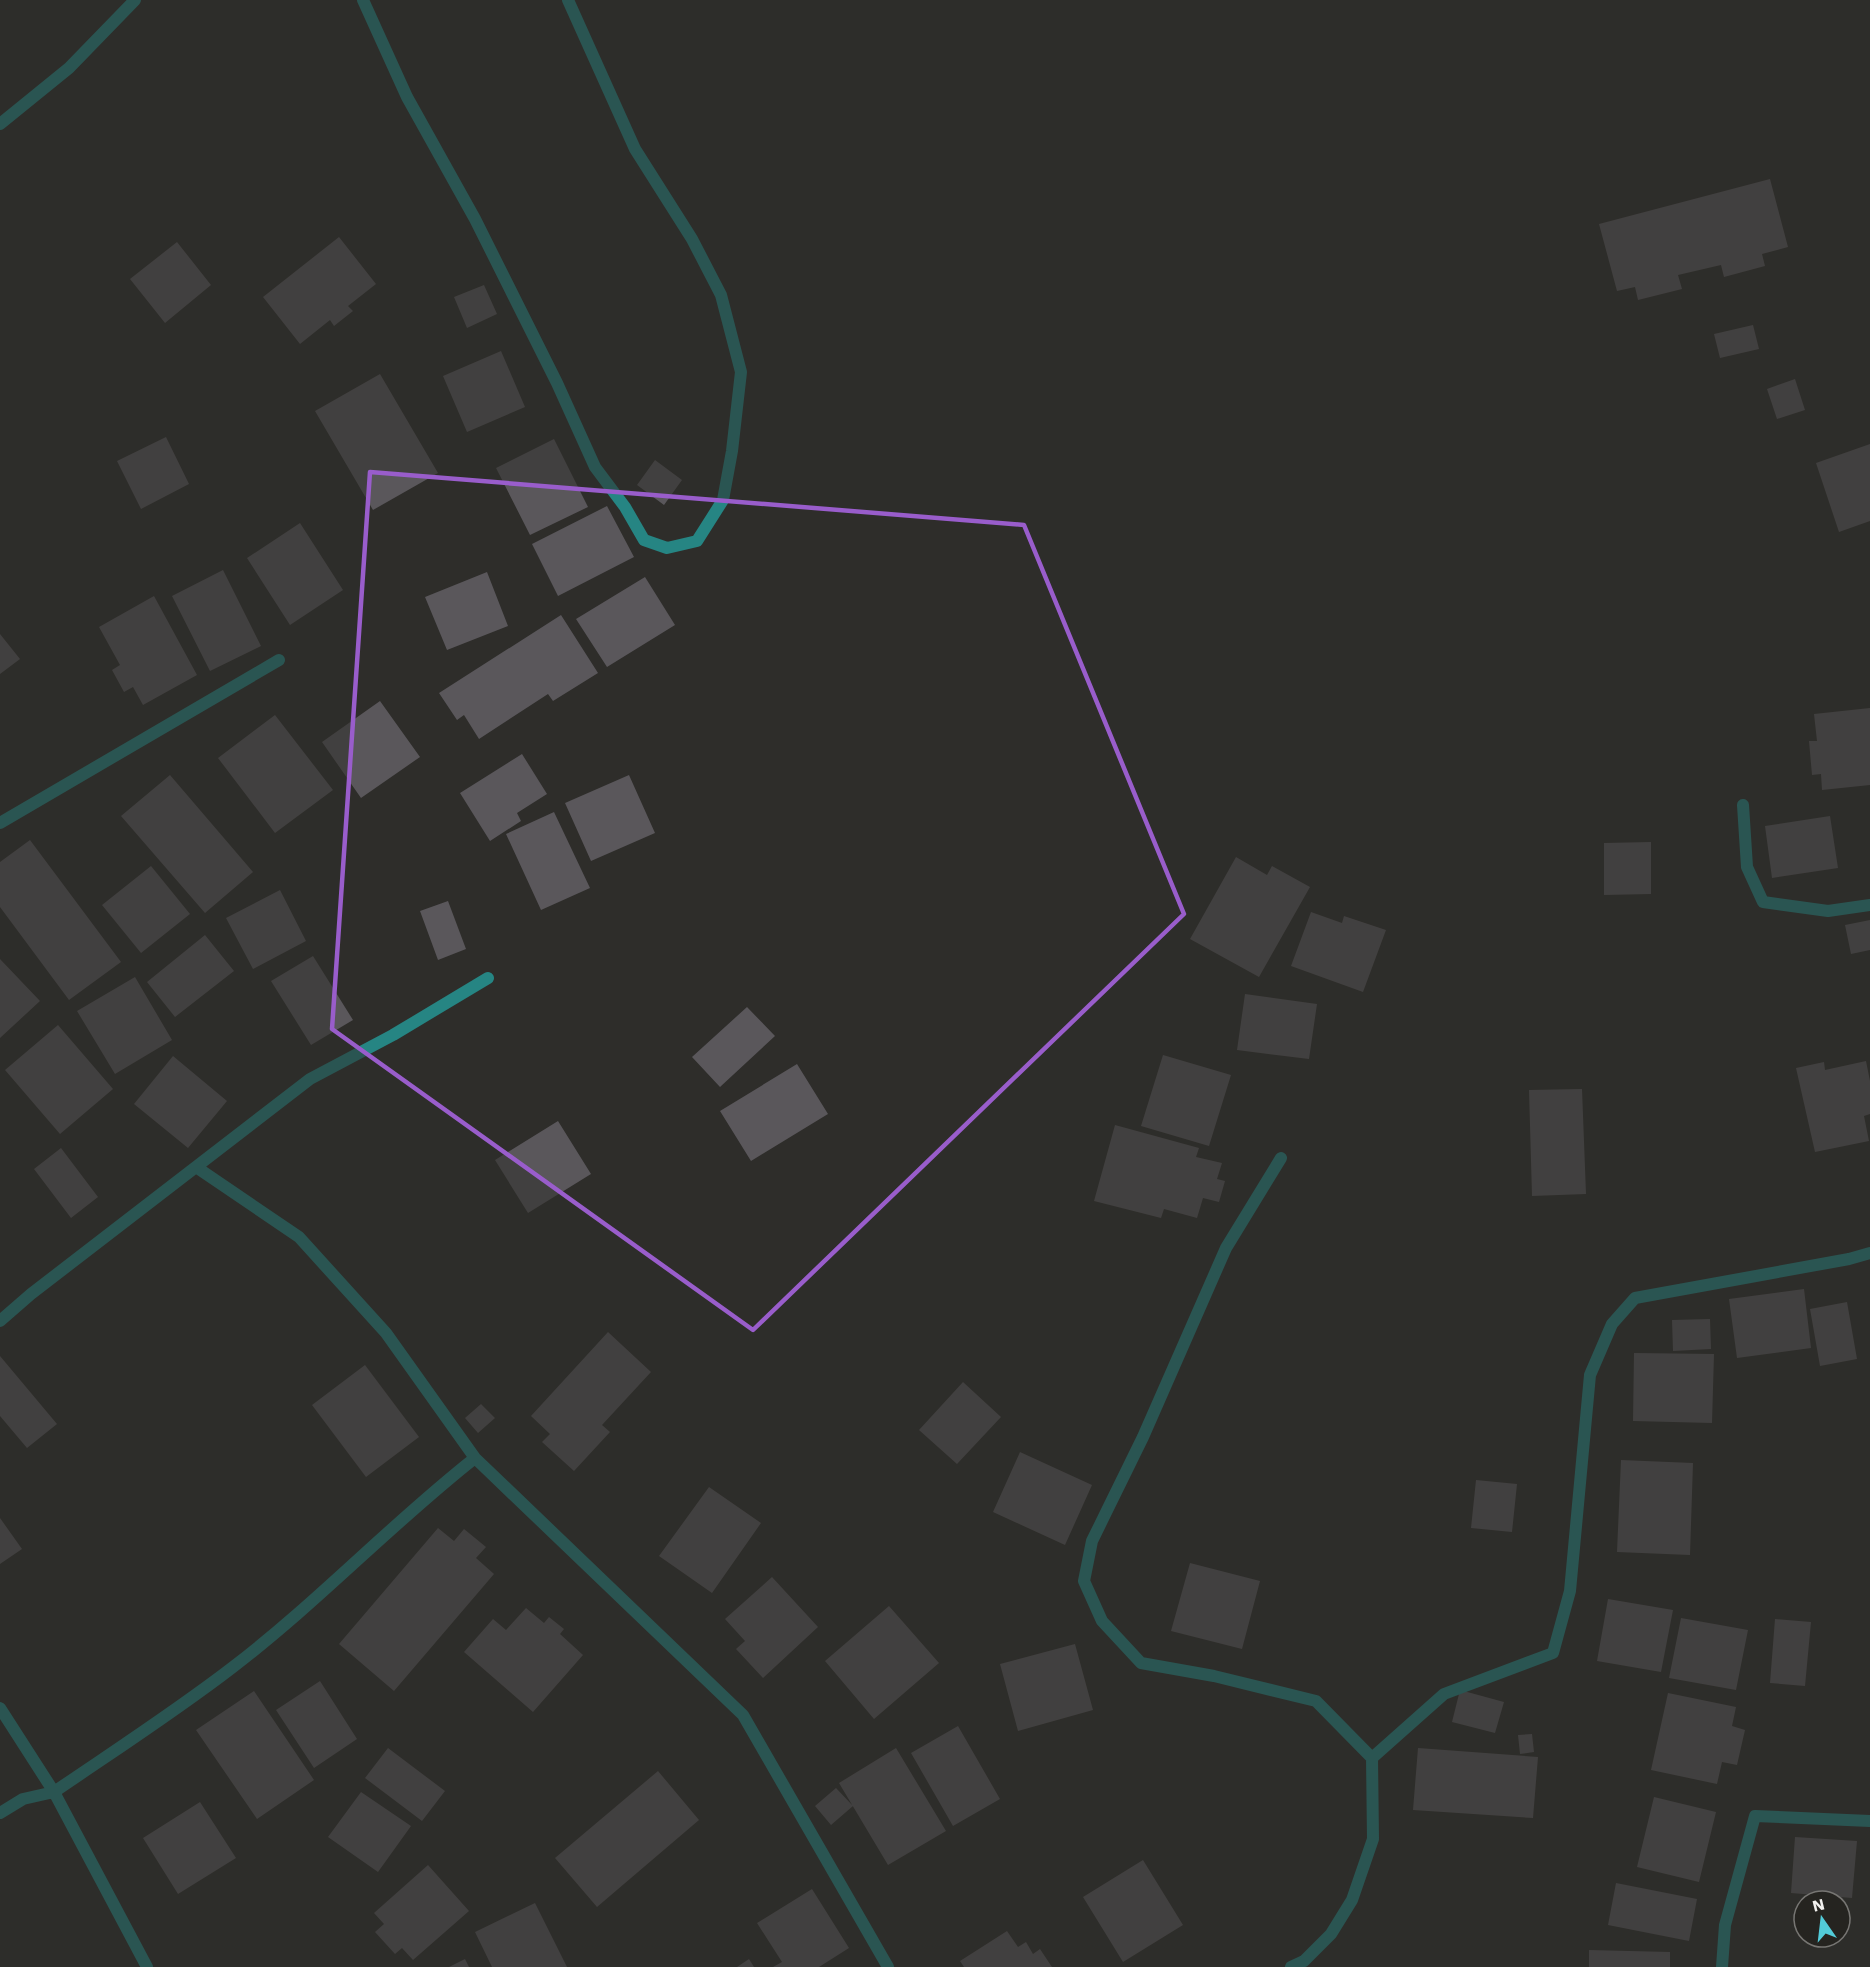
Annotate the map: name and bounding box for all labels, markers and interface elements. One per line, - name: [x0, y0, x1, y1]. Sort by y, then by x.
- north arrow: [1792, 1889, 1852, 1949]
- text: N: [1810, 1894, 1827, 1916]

